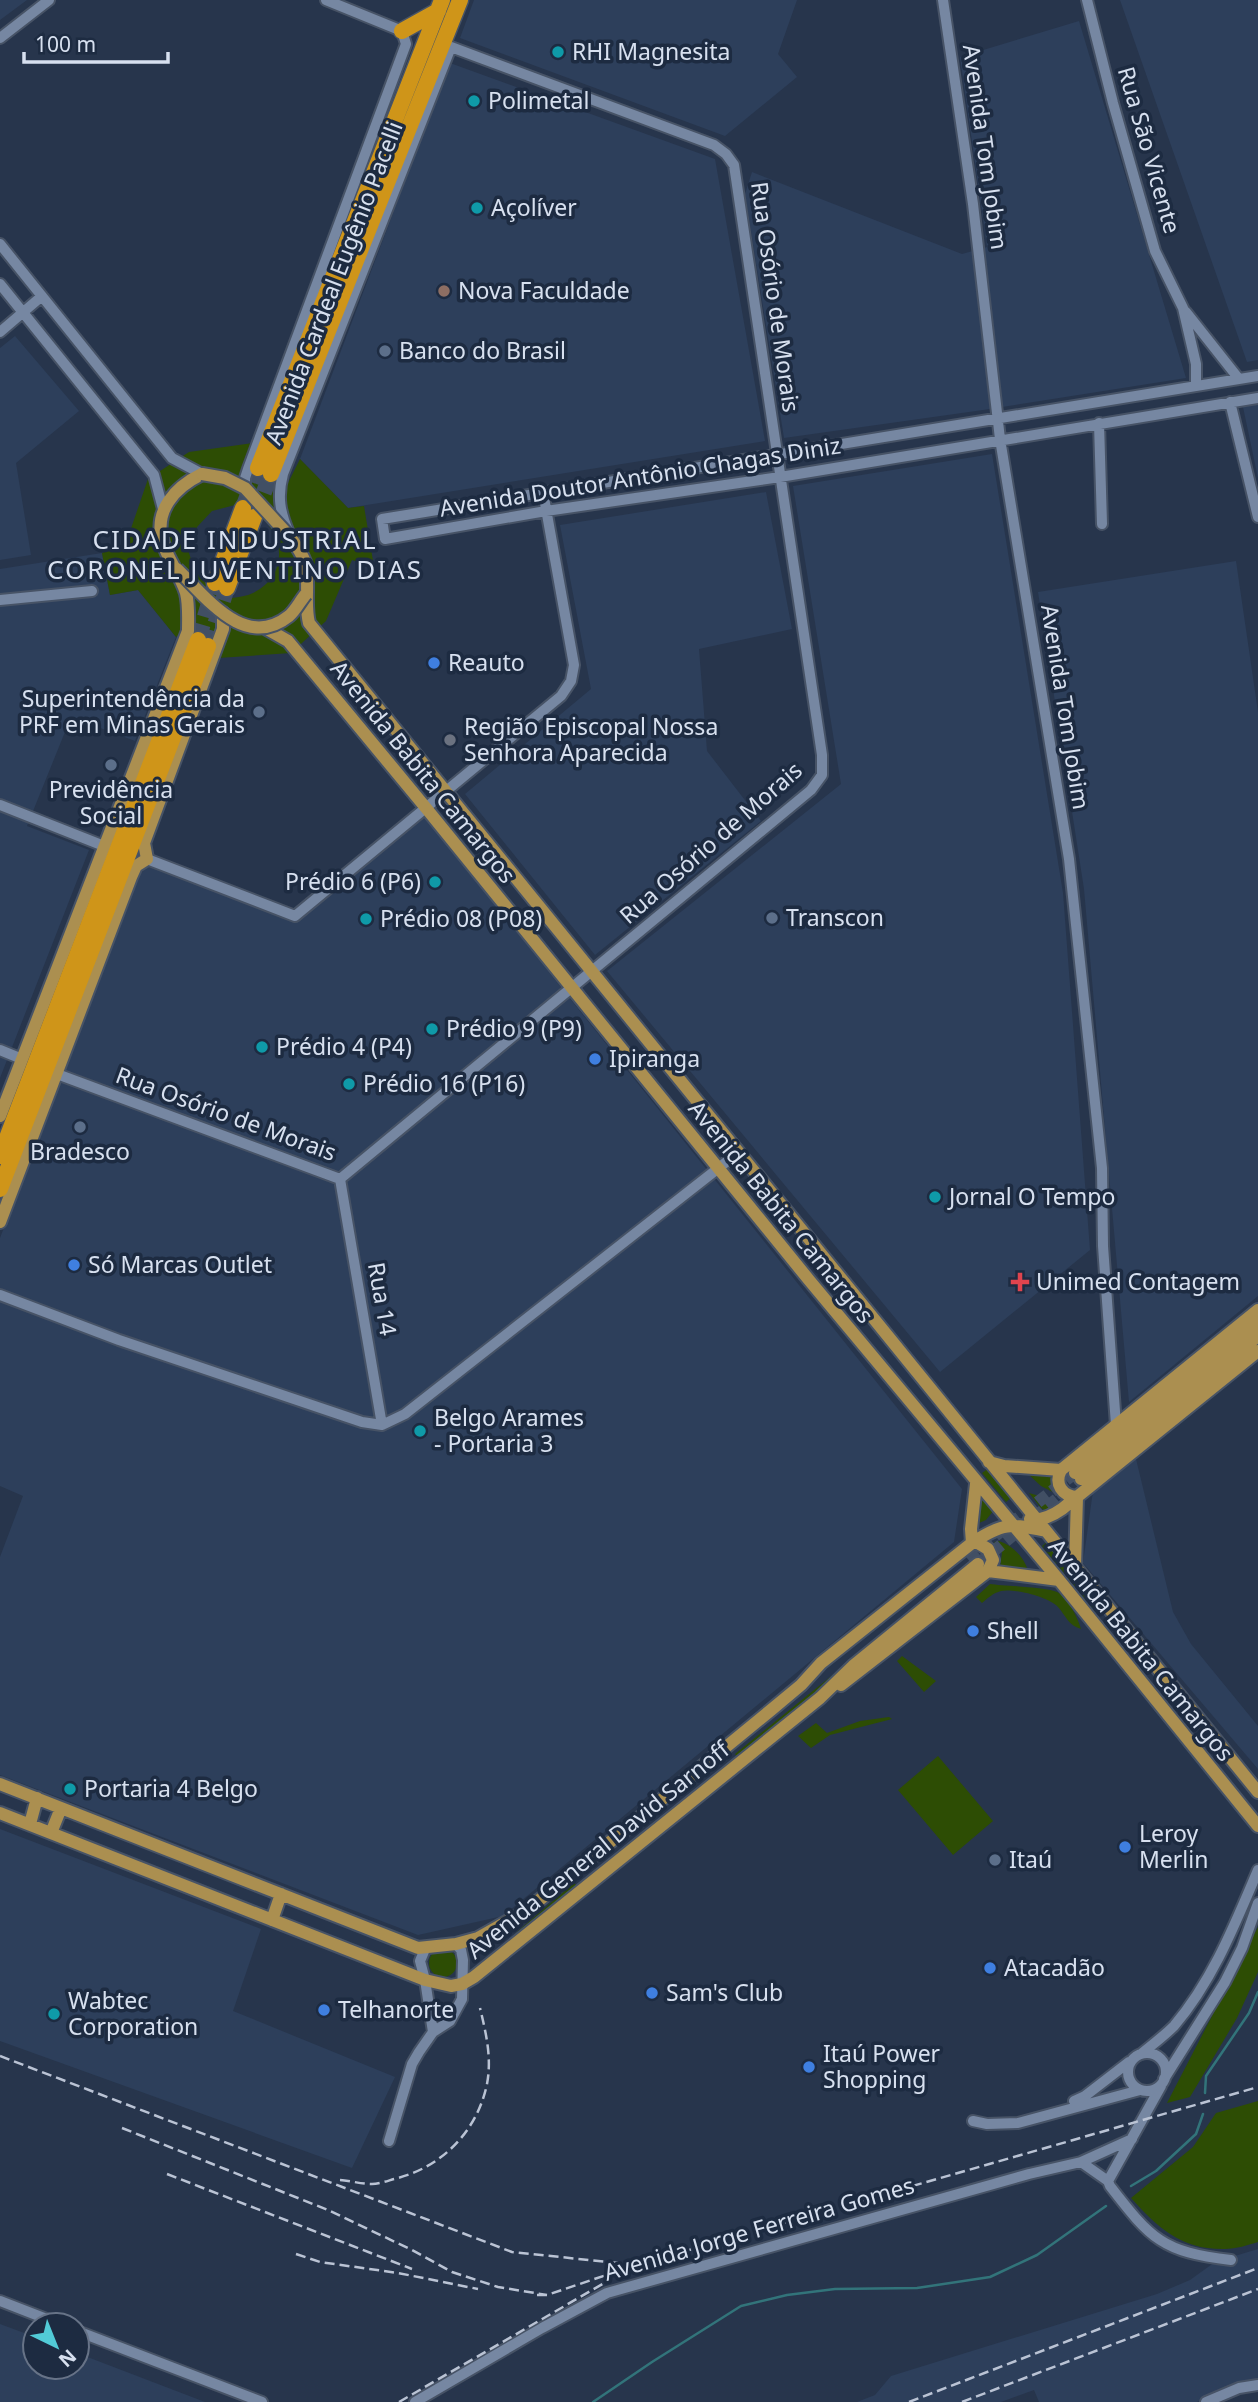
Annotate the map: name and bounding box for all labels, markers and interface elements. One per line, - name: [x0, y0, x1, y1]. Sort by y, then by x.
- scale bar: [24, 21, 168, 65]
- text: 100 m: [35, 30, 96, 58]
- place label: RHI Magnesita: [572, 35, 730, 67]
- street label: Avenida Tom Jobim: [956, 42, 1016, 252]
- marker: RHI Magnesita: [550, 44, 566, 60]
- street label: Rua São Vicente: [1111, 63, 1189, 237]
- place label: Polimetal: [488, 84, 589, 116]
- marker: Polimetal: [466, 93, 482, 109]
- street label: Avenida Cardeal Eugênio Pacelli: [257, 116, 410, 449]
- street label: Rua Osório de Morais: [744, 180, 808, 414]
- place label: Açolíver: [491, 191, 577, 223]
- marker: Açolíver: [469, 200, 485, 216]
- place label: Nova Faculdade: [458, 274, 630, 306]
- marker: Nova Faculdade: [436, 283, 452, 299]
- place label: Banco do Brasil: [399, 334, 566, 366]
- marker: Banco do Brasil: [377, 343, 393, 359]
- street label: Avenida Doutor Antônio Chagas Diniz: [437, 428, 843, 524]
- district label: CIDADE INDUSTRIAL CORONEL JUVENTINO DIAS: [47, 521, 423, 587]
- street label: Avenida Tom Jobim: [1034, 602, 1098, 812]
- place label: Reauto: [448, 646, 525, 678]
- street label: Avenida Babita Camargos: [324, 653, 524, 889]
- marker: Reauto: [426, 655, 442, 671]
- place label: Superintendência da PRF em Minas Gerais: [19, 682, 245, 740]
- marker: Superintendência da PRF em Minas Gerais: [251, 704, 267, 720]
- place label: Região Episcopal Nossa Senhora Aparecida: [464, 710, 718, 768]
- marker: Região Episcopal Nossa Senhora Aparecida: [442, 732, 458, 748]
- street label: Rua Osório de Morais: [612, 754, 809, 931]
- marker: Previdência Social: [103, 757, 119, 773]
- place label: Previdência Social: [49, 773, 173, 831]
- place label: Prédio 6 (P6): [285, 865, 421, 897]
- marker: Prédio 6 (P6): [427, 874, 443, 890]
- place label: Transcon: [786, 901, 884, 933]
- place label: Prédio 08 (P08): [380, 902, 542, 934]
- marker: Transcon: [764, 910, 780, 926]
- marker: Prédio 08 (P08): [358, 911, 374, 927]
- place label: Prédio 9 (P9): [446, 1012, 582, 1044]
- marker: Prédio 9 (P9): [424, 1021, 440, 1037]
- place label: Prédio 4 (P4): [276, 1030, 412, 1062]
- marker: Prédio 4 (P4): [254, 1039, 270, 1055]
- place label: Ipiranga: [609, 1042, 700, 1074]
- marker: Ipiranga: [587, 1051, 603, 1067]
- street label: Rua Osório de Morais: [112, 1058, 341, 1168]
- place label: Prédio 16 (P16): [363, 1067, 525, 1099]
- marker: Prédio 16 (P16): [341, 1076, 357, 1092]
- street label: Avenida Babita Camargos: [682, 1093, 882, 1329]
- marker: Bradesco: [72, 1119, 88, 1135]
- place label: Bradesco: [30, 1135, 130, 1167]
- place label: Jornal O Tempo: [947, 1180, 1115, 1212]
- marker: Jornal O Tempo: [927, 1189, 943, 1205]
- place label: Só Marcas Outlet: [88, 1248, 272, 1280]
- marker: Só Marcas Outlet: [66, 1257, 82, 1273]
- street label: Rua 14: [361, 1260, 405, 1338]
- place label: Unimed Contagem: [1036, 1265, 1240, 1297]
- marker: Unimed Contagem: [1010, 1272, 1030, 1292]
- place label: Belgo Arames - Portaria 3: [434, 1401, 584, 1459]
- marker: Belgo Arames - Portaria 3: [412, 1423, 428, 1439]
- street label: Avenida Babita Camargos: [1042, 1531, 1242, 1767]
- place label: Shell: [987, 1614, 1039, 1646]
- marker: Shell: [965, 1623, 981, 1639]
- street label: Avenida General David Sarnoff: [459, 1732, 736, 1965]
- place label: Portaria 4 Belgo: [84, 1772, 258, 1804]
- marker: Portaria 4 Belgo: [62, 1781, 78, 1797]
- place label: Leroy Merlin: [1139, 1817, 1208, 1875]
- marker: Leroy Merlin: [1117, 1839, 1133, 1855]
- place label: Itaú: [1009, 1843, 1052, 1875]
- marker: Itaú: [987, 1852, 1003, 1868]
- place label: Atacadão: [1004, 1951, 1105, 1983]
- marker: Atacadão: [982, 1960, 998, 1976]
- place label: Sam's Club: [666, 1976, 783, 2008]
- place label: Wabtec Corporation: [68, 1984, 198, 2042]
- marker: Sam's Club: [644, 1985, 660, 2001]
- place label: Telhanorte: [338, 1993, 454, 2025]
- marker: Telhanorte: [316, 2002, 332, 2018]
- marker: Wabtec Corporation: [46, 2006, 62, 2022]
- place label: Itaú Power Shopping: [823, 2037, 941, 2095]
- marker: Itaú Power Shopping: [801, 2059, 817, 2075]
- street label: Avenida Jorge Ferreira Gomes: [600, 2168, 918, 2288]
- north arrow: [21, 2311, 91, 2381]
- text: N: [53, 2344, 82, 2373]

